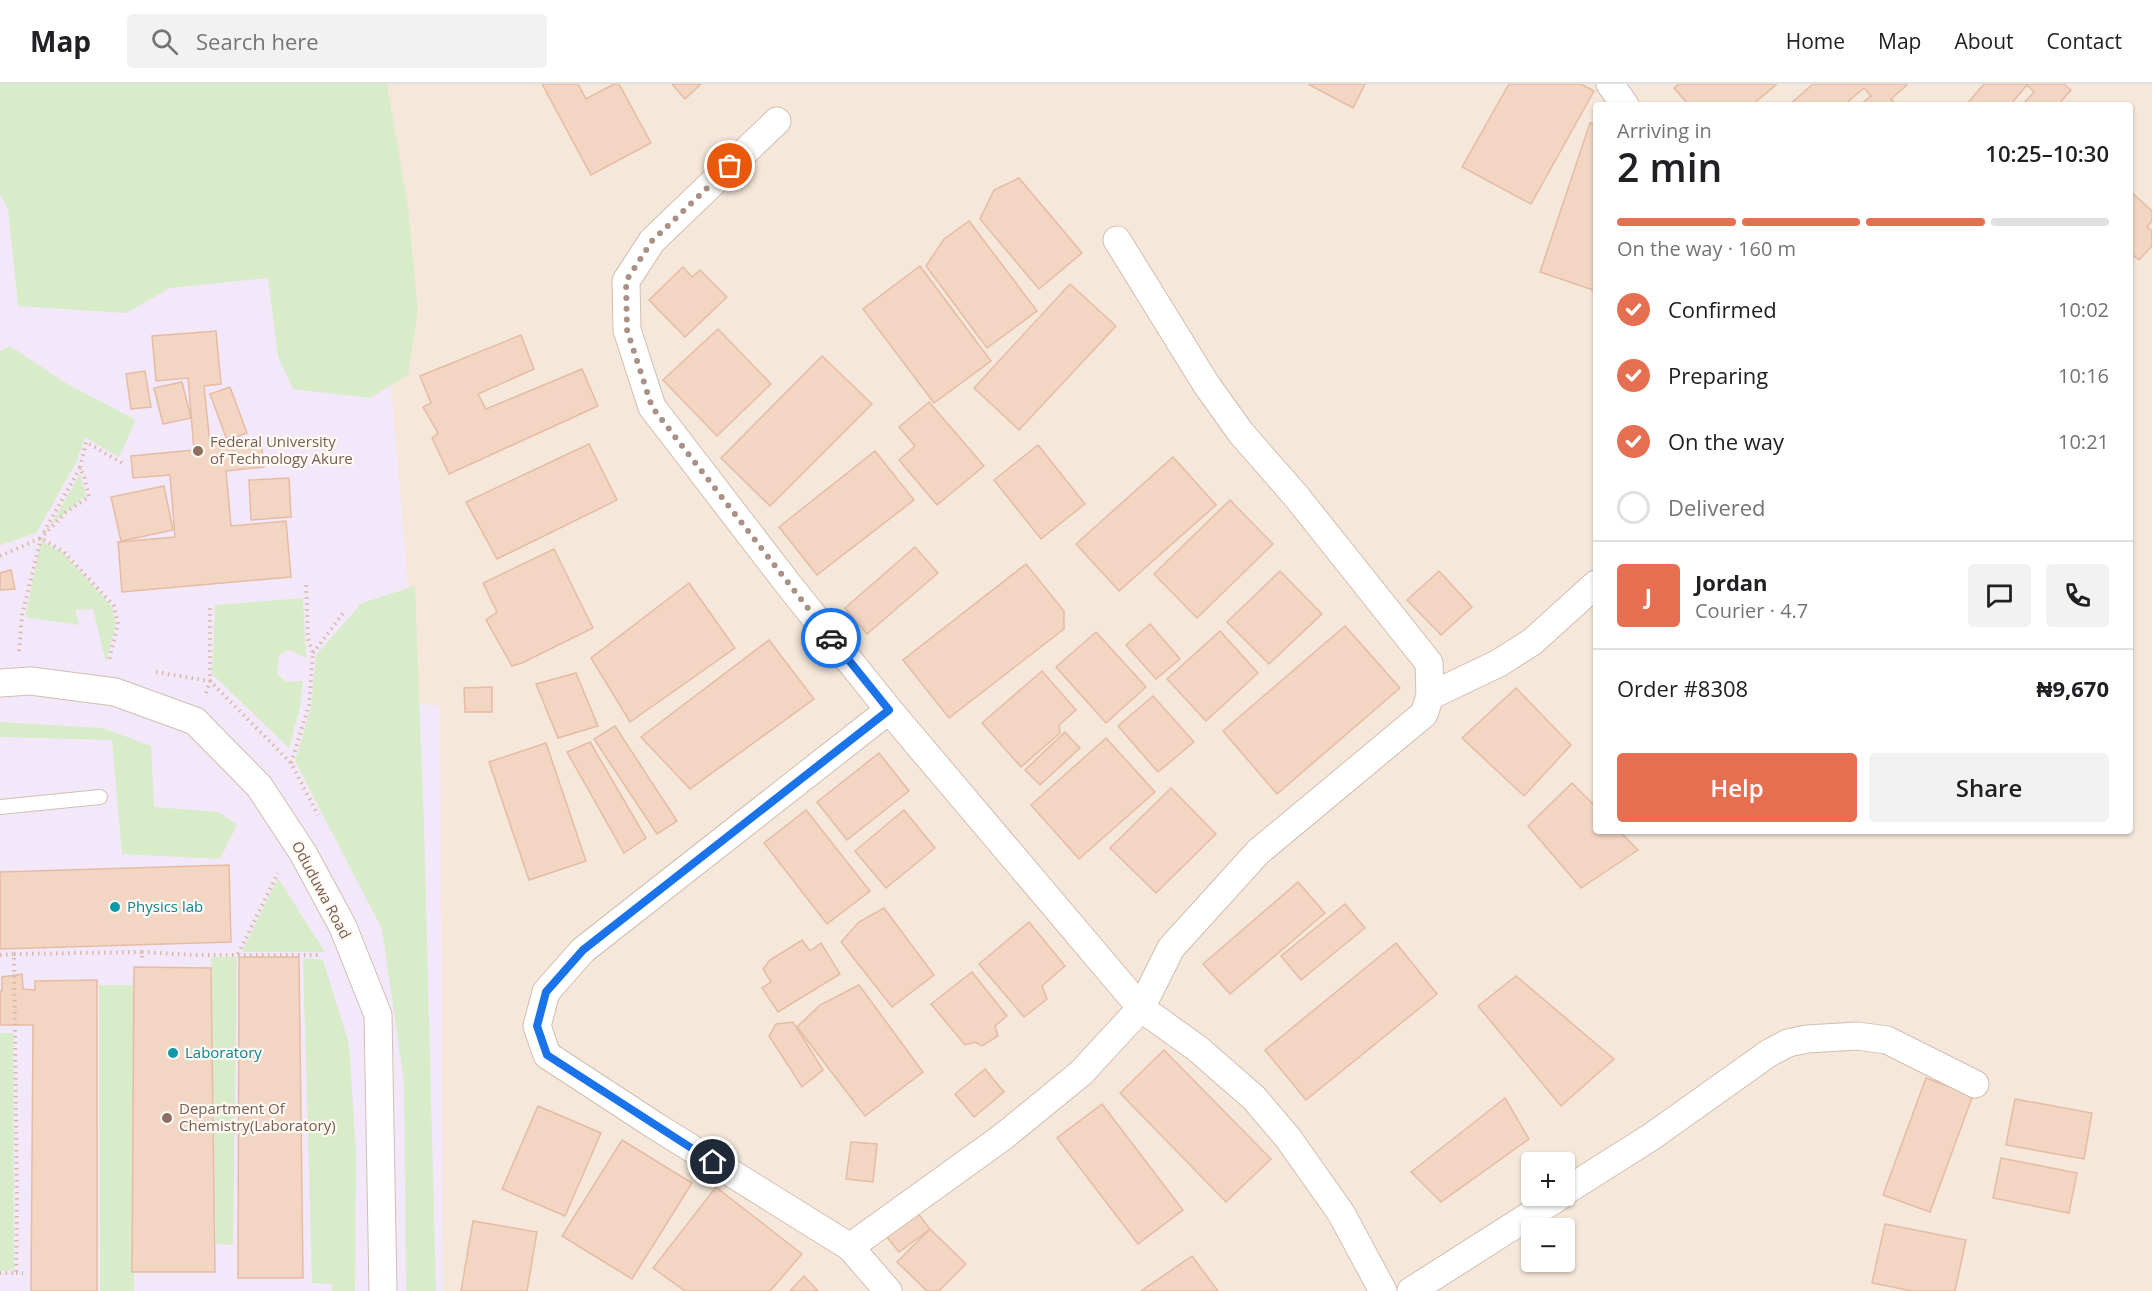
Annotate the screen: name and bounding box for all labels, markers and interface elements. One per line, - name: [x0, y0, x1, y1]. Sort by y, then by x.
- search box: [127, 14, 547, 68]
- text: Map: [30, 22, 91, 60]
- icon: search: [148, 25, 181, 58]
- text: Search here: [196, 26, 319, 56]
- text: Home: [1786, 27, 1845, 55]
- text: Map: [1878, 27, 1921, 55]
- text: About: [1954, 27, 2014, 55]
- text: Contact: [2047, 27, 2122, 55]
- text: Arriving in: [1617, 117, 1712, 144]
- text: 10:25–10:30: [1985, 138, 2109, 168]
- pin: [704, 140, 755, 191]
- text: 2 min: [1617, 140, 1722, 193]
- icon: bag: [713, 149, 746, 182]
- text: On the way · 160 m: [1617, 235, 1796, 262]
- icon: check: [1617, 293, 1650, 326]
- text: Confirmed: [1668, 294, 1777, 324]
- text: 10:02: [2058, 296, 2109, 323]
- icon: check: [1617, 359, 1650, 392]
- text: Preparing: [1668, 360, 1768, 390]
- text: 10:16: [2058, 362, 2109, 389]
- icon: check: [1617, 425, 1650, 458]
- text: On the way: [1668, 426, 1784, 456]
- text: 10:21: [2058, 428, 2109, 455]
- place label: Federal University of Technology Akure: [210, 431, 353, 468]
- marker: Federal University of Technology Akure: [191, 444, 205, 458]
- text: Delivered: [1668, 492, 1766, 522]
- button: chat: [1968, 564, 2031, 627]
- button: phone: [2046, 564, 2109, 627]
- text: Jordan: [1695, 567, 1768, 597]
- text: J: [1645, 580, 1652, 610]
- text: Courier · 4.7: [1695, 597, 1808, 624]
- courier: [801, 608, 861, 668]
- icon: car: [815, 622, 848, 655]
- text: Order #8308: [1617, 673, 1748, 703]
- text: ₦9,670: [2037, 673, 2109, 703]
- button: Help: [1617, 753, 1857, 822]
- button: Share: [1869, 753, 2109, 822]
- street label: Oduduwa Road: [288, 837, 356, 942]
- place label: Physics lab: [127, 896, 203, 916]
- marker: Physics lab: [108, 900, 122, 914]
- place label: Laboratory: [185, 1042, 262, 1062]
- marker: Laboratory: [166, 1046, 180, 1060]
- place label: Department Of Chemistry(Laboratory): [179, 1098, 336, 1135]
- marker: Department Of Chemistry(Laboratory): [160, 1111, 174, 1125]
- pin: [687, 1136, 738, 1187]
- icon: home: [696, 1145, 729, 1178]
- map controls: [1521, 1152, 1575, 1272]
- button: +: [1521, 1152, 1575, 1206]
- button: −: [1521, 1218, 1575, 1272]

